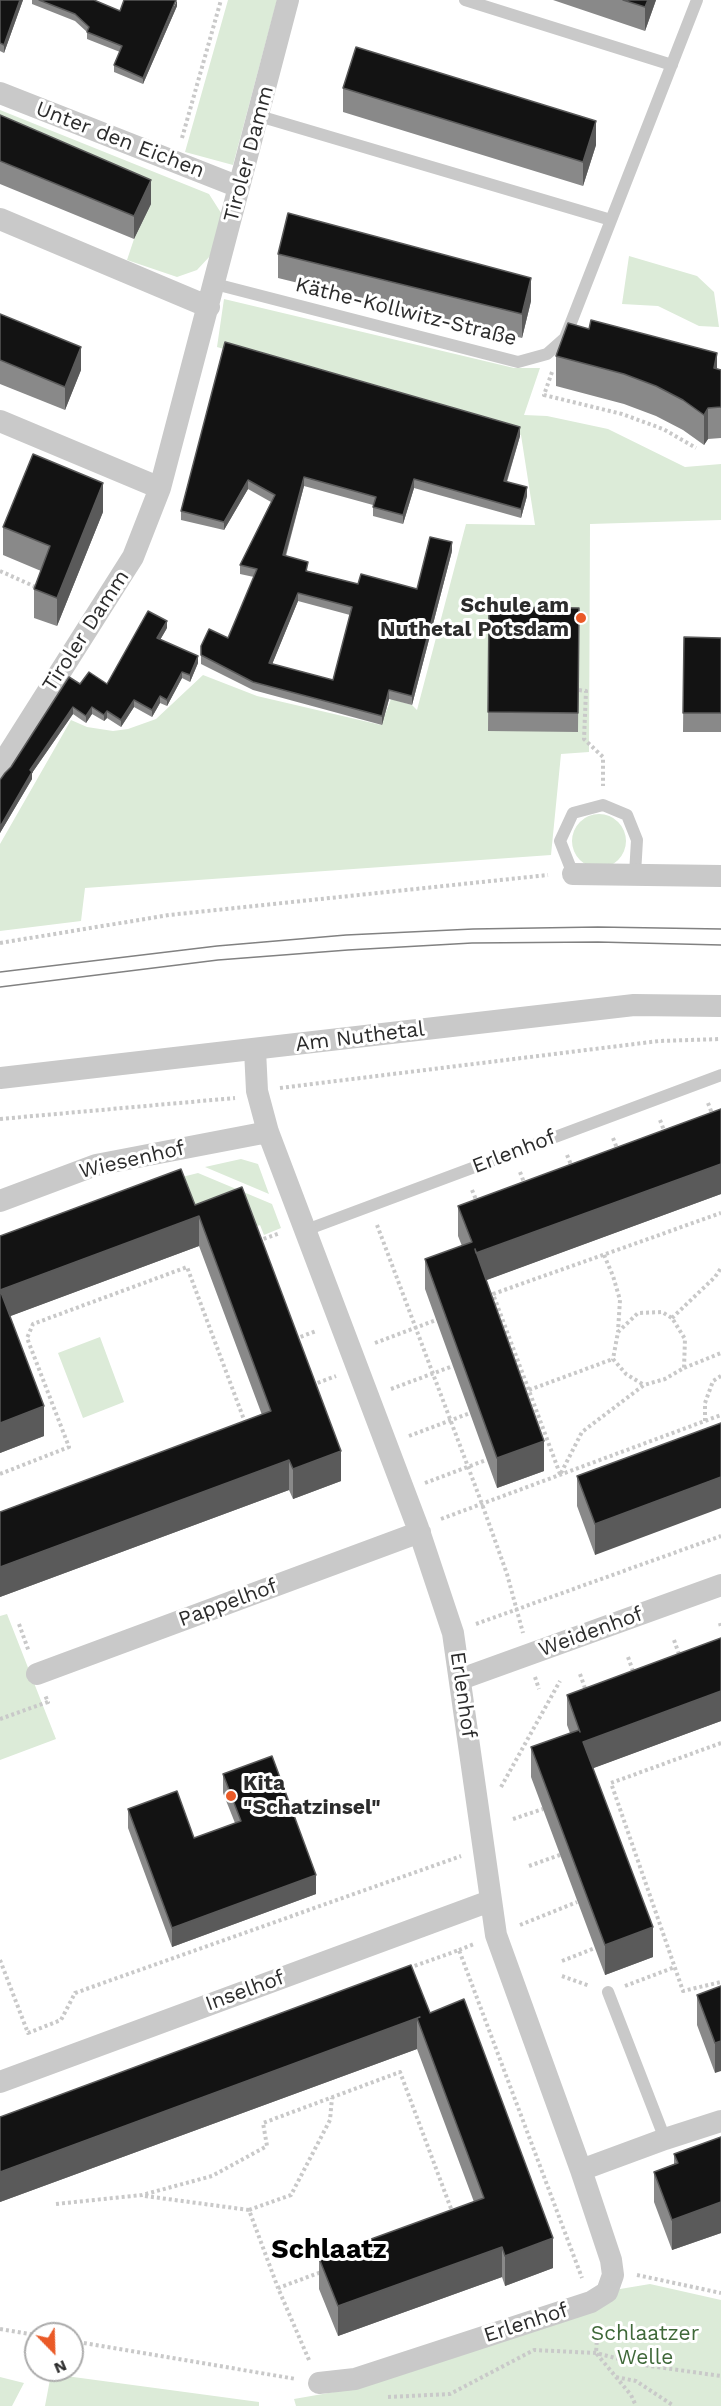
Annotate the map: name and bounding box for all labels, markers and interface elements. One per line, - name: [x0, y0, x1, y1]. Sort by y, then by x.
- street label: Tiroler Damm: [219, 83, 279, 225]
- street label: Unter den Eichen: [32, 96, 208, 184]
- street label: Käthe-Kollwitz-Straße: [293, 272, 519, 352]
- street label: Tiroler Damm: [37, 565, 135, 697]
- place label: Schule am Nuthetal Potsdam: [380, 593, 569, 643]
- marker: Schule am Nuthetal Potsdam: [574, 611, 588, 625]
- street label: Am Nuthetal: [294, 1017, 426, 1057]
- street label: Erlenhof: [469, 1125, 559, 1179]
- street label: Wiesenhof: [77, 1136, 187, 1184]
- street label: Pappelhof: [175, 1574, 281, 1632]
- street label: Weidenhof: [535, 1601, 647, 1663]
- street label: Erlenhof: [444, 1650, 482, 1740]
- place label: Kita "Schatzinsel": [243, 1771, 381, 1821]
- marker: Kita "Schatzinsel": [224, 1789, 238, 1803]
- street label: Inselhof: [202, 1965, 288, 2017]
- district label: Schlaatz: [271, 2234, 387, 2266]
- street label: Erlenhof: [481, 2298, 571, 2348]
- park label: Schlaatzer Welle: [591, 2321, 699, 2371]
- north arrow: [24, 2322, 84, 2382]
- text: N: [51, 2356, 70, 2378]

